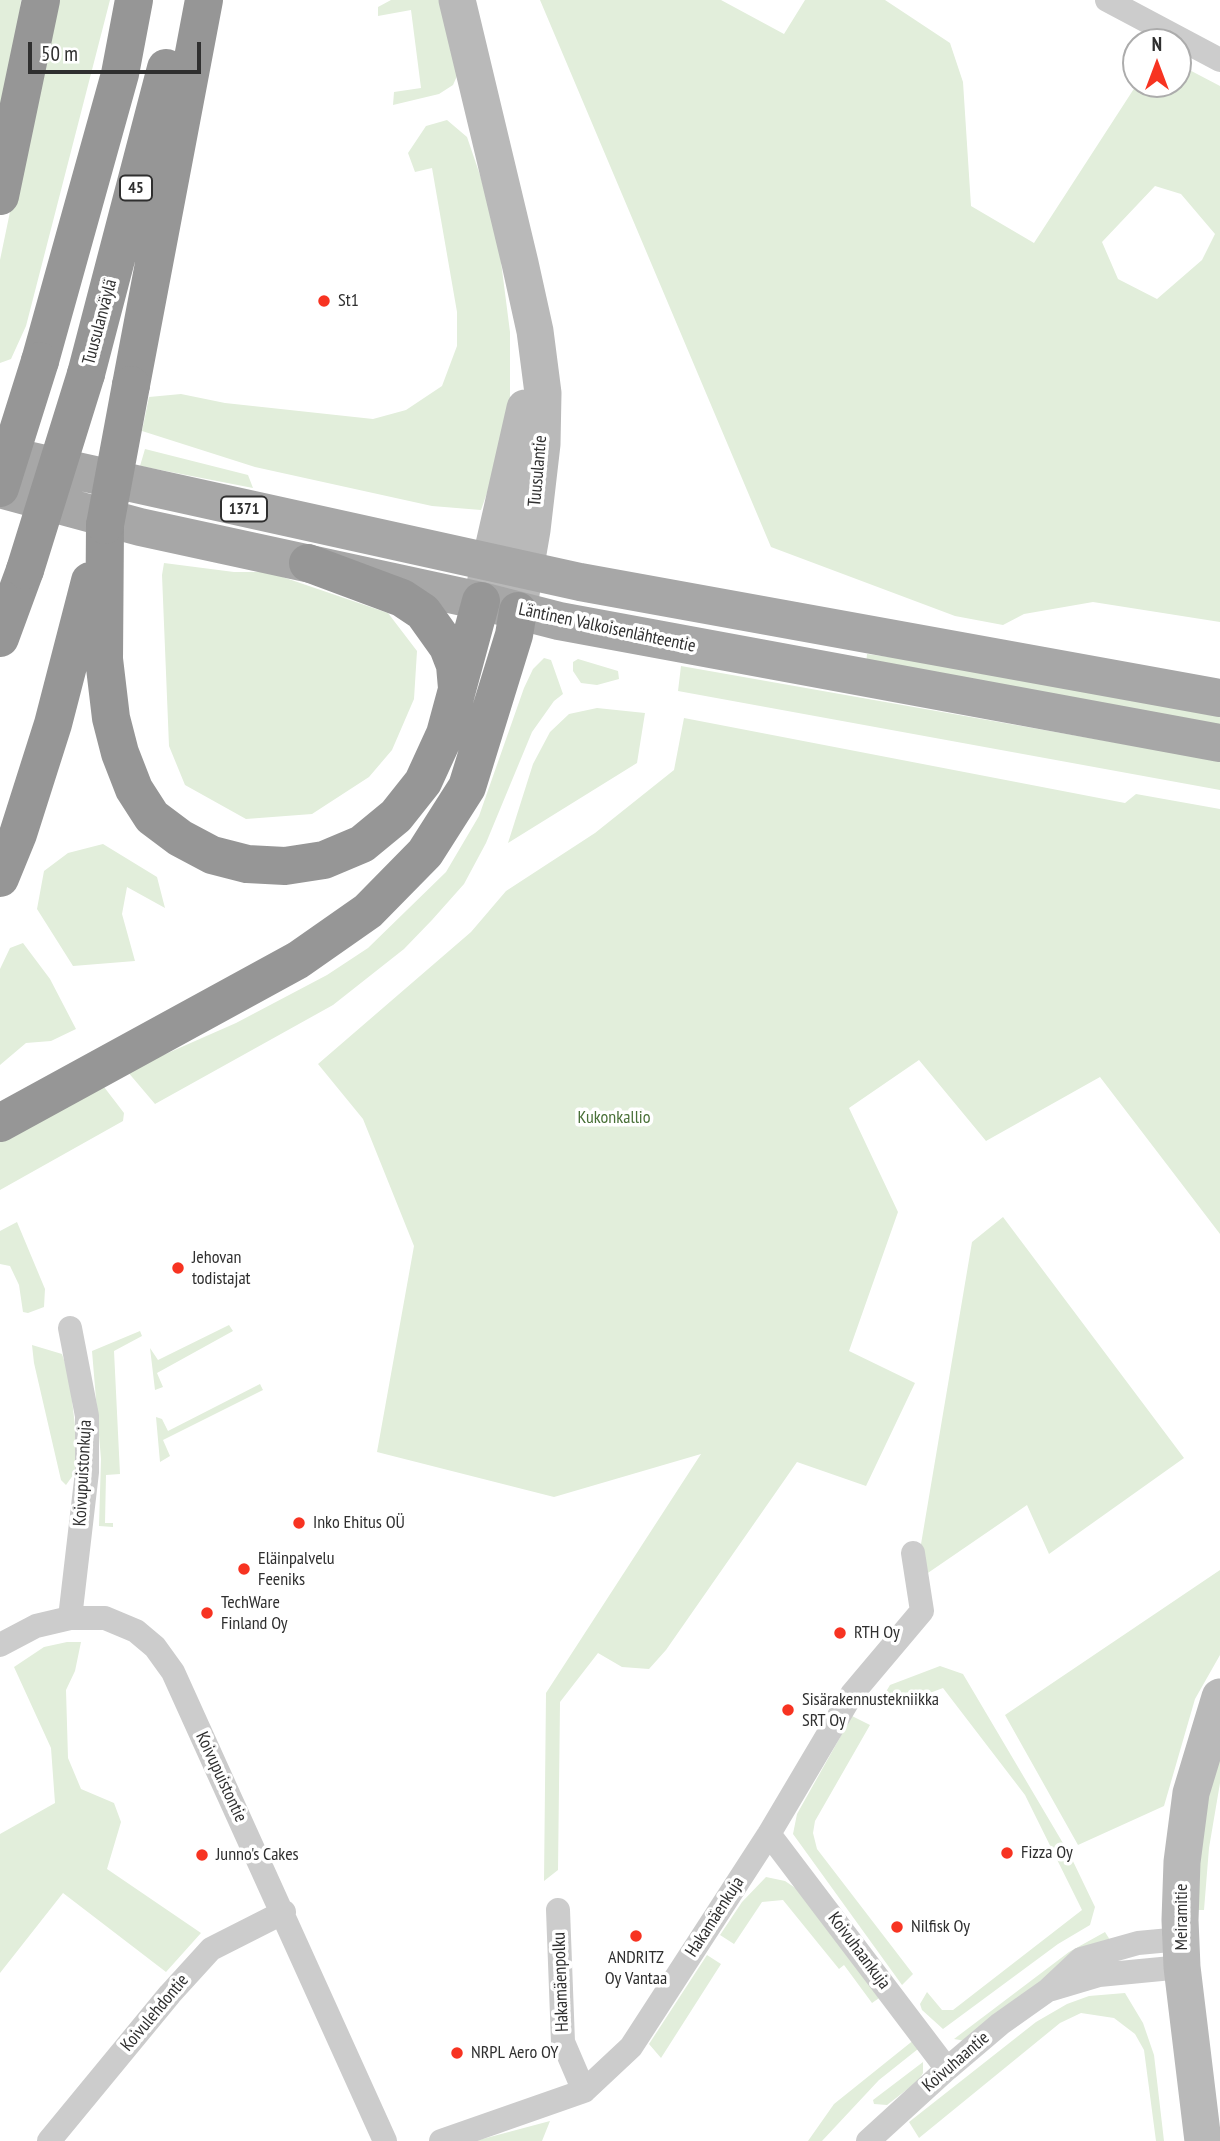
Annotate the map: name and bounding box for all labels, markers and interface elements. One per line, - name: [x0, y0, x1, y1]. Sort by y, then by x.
- scale bar: [32, 28, 205, 72]
- north arrow: [1122, 28, 1192, 98]
- text: N: [1152, 32, 1162, 56]
- text: 50 m: [41, 40, 78, 67]
- road number: 45: [120, 176, 152, 200]
- street label: Tuusulanväylä: [78, 277, 122, 367]
- place label: St1: [338, 290, 359, 312]
- marker: St1: [316, 293, 332, 309]
- street label: Tuusulantie: [524, 434, 552, 508]
- road number: 1371: [221, 496, 267, 522]
- street label: Läntinen Valkoisenlähteentie: [517, 599, 697, 657]
- park label: Kukonkallio: [577, 1107, 651, 1129]
- place label: Jehovan todistajat: [192, 1247, 251, 1290]
- marker: Jehovan todistajat: [170, 1260, 186, 1276]
- street label: Koivupuistonkuja: [69, 1419, 97, 1527]
- place label: Inko Ehitus OÜ: [313, 1512, 405, 1534]
- marker: Inko Ehitus OÜ: [291, 1515, 307, 1531]
- place label: Eläinpalvelu Feeniks: [258, 1548, 335, 1590]
- marker: Eläinpalvelu Feeniks: [236, 1561, 252, 1577]
- place label: TechWare Finland Oy: [221, 1592, 288, 1634]
- marker: TechWare Finland Oy: [199, 1605, 215, 1621]
- place label: RTH Oy: [854, 1622, 900, 1644]
- marker: RTH Oy: [832, 1625, 848, 1641]
- place label: Sisärakennustekniikka SRT Oy: [802, 1689, 939, 1732]
- marker: Sisärakennustekniikka SRT Oy: [780, 1702, 796, 1718]
- street label: Koivupuistontie: [191, 1728, 251, 1826]
- place label: Fizza Oy: [1021, 1842, 1073, 1864]
- place label: Junno's Cakes: [216, 1844, 299, 1866]
- marker: Fizza Oy: [999, 1845, 1015, 1861]
- marker: Junno's Cakes: [194, 1847, 210, 1863]
- street label: Hakamäenkuja: [681, 1873, 749, 1961]
- street label: Meiramitie: [1171, 1884, 1193, 1950]
- street label: Koivuhaankuja: [823, 1908, 895, 1994]
- place label: Nilfisk Oy: [911, 1916, 970, 1938]
- marker: Nilfisk Oy: [889, 1919, 905, 1935]
- marker: ANDRITZ Oy Vantaa: [628, 1928, 644, 1944]
- street label: Hakamäenpolku: [548, 1932, 574, 2032]
- place label: ANDRITZ Oy Vantaa: [605, 1947, 667, 1990]
- street label: Koivulehdontie: [117, 1970, 193, 2056]
- street label: Koivuhaantie: [918, 2027, 994, 2097]
- place label: NRPL Aero OY: [471, 2042, 558, 2064]
- marker: NRPL Aero OY: [449, 2045, 465, 2061]

